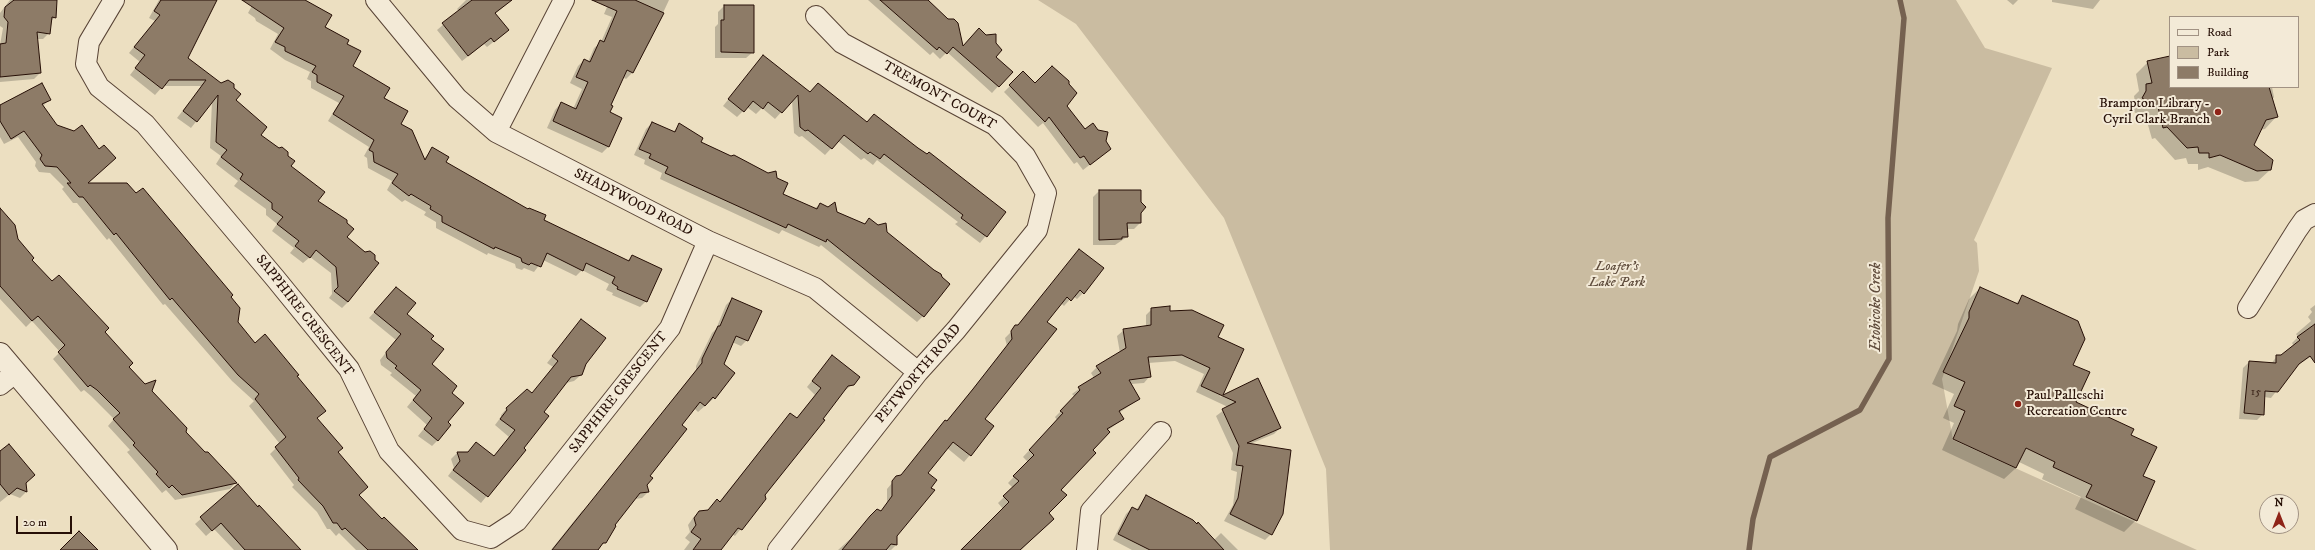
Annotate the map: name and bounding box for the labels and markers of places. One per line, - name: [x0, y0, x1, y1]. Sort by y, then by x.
- place label: Brampton Library - Cyril Clark Branch: [2099, 96, 2210, 128]
- marker: Brampton Library - Cyril Clark Branch: [2213, 107, 2223, 117]
- place label: Paul Palleschi Recreation Centre: [2026, 388, 2127, 420]
- marker: Paul Palleschi Recreation Centre: [2013, 399, 2023, 409]

